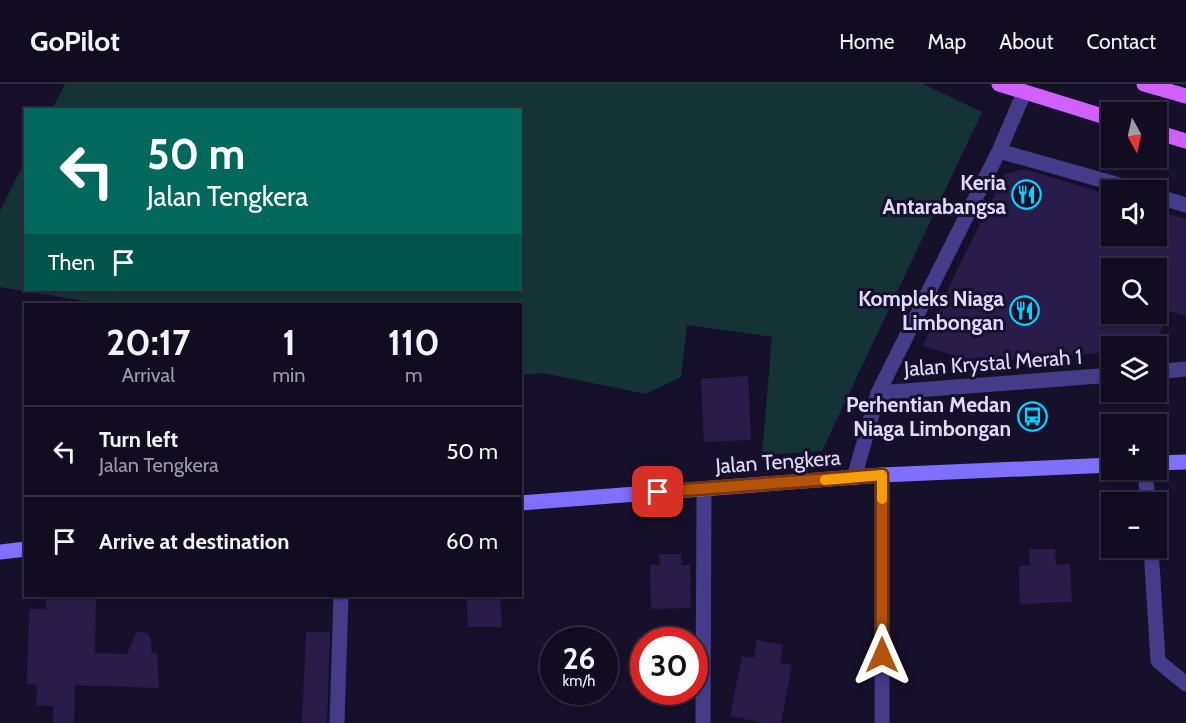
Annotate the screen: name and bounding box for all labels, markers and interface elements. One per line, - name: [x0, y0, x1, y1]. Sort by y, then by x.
- text: GoPilot: [30, 24, 120, 58]
- text: Home: [839, 29, 895, 54]
- text: Map: [928, 29, 966, 54]
- text: About: [999, 29, 1053, 54]
- text: Contact: [1086, 29, 1156, 54]
- north arrow: [1101, 102, 1167, 168]
- map controls: [1101, 102, 1167, 558]
- text: 50 m: [147, 128, 245, 180]
- icon: left: [48, 132, 126, 210]
- place label: Keria Antarabangsa: [883, 170, 1007, 219]
- restaurant icon: Keria Antarabangsa: [1011, 179, 1043, 211]
- text: Jalan Tengkera: [147, 180, 308, 213]
- button: sound: [1101, 180, 1167, 246]
- icon: arrive: [107, 246, 140, 279]
- text: Then: [48, 249, 95, 276]
- button: search: [1101, 258, 1167, 324]
- place label: Kompleks Niaga Limbongan: [858, 286, 1005, 335]
- restaurant icon: Kompleks Niaga Limbongan: [1009, 295, 1041, 327]
- text: 20:17: [106, 320, 190, 364]
- text: 1: [282, 320, 296, 364]
- text: 110: [388, 320, 440, 364]
- button: layers: [1101, 336, 1167, 402]
- street label: Jalan Krystal Merah 1: [902, 344, 1083, 381]
- text: Arrival: [122, 363, 175, 387]
- text: min: [273, 363, 306, 387]
- text: m: [405, 363, 423, 387]
- place label: Perhentian Medan Niaga Limbongan: [846, 392, 1011, 441]
- bus stop icon: Perhentian Medan Niaga Limbongan: [1016, 401, 1048, 433]
- button: +: [1101, 414, 1167, 480]
- text: Turn left: [99, 426, 178, 453]
- icon: left: [48, 435, 81, 468]
- text: 50 m: [446, 438, 498, 465]
- street label: Jalan Tengkera: [714, 445, 841, 478]
- text: Jalan Tengkera: [99, 453, 219, 477]
- pin: [632, 466, 683, 517]
- icon: arrive: [641, 475, 674, 508]
- button: −: [1101, 492, 1167, 558]
- icon: arrive: [48, 525, 81, 558]
- text: Arrive at destination: [99, 528, 289, 555]
- text: 60 m: [446, 528, 498, 555]
- position arrow: [850, 623, 914, 687]
- speed limit sign: 30: [630, 627, 708, 705]
- text: 26: [563, 640, 595, 677]
- text: km/h: [563, 672, 595, 690]

